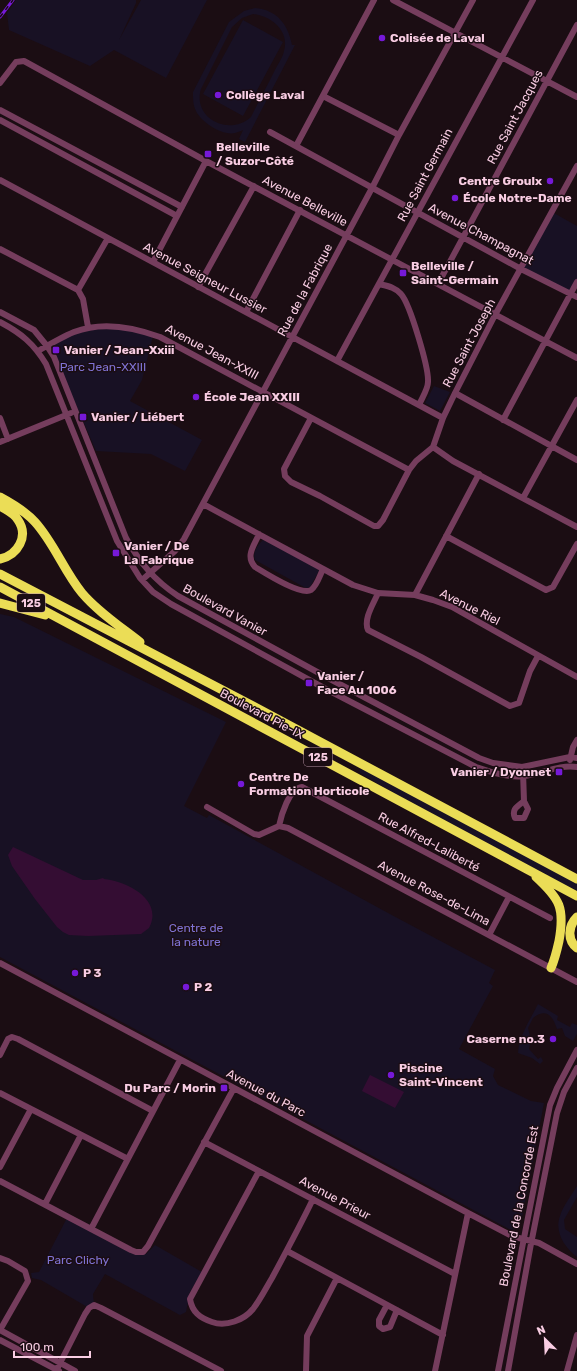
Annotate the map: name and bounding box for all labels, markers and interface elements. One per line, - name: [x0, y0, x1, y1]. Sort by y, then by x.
- place label: Colisée de Laval: [390, 31, 485, 45]
- marker: Colisée de Laval: [377, 33, 387, 43]
- street label: Rue Saint Jacques: [484, 68, 546, 166]
- place label: Collège Laval: [226, 88, 305, 102]
- marker: Collège Laval: [213, 90, 223, 100]
- street label: Rue Saint Germain: [395, 126, 455, 224]
- place label: Belleville / Suzor-Côté: [216, 140, 294, 168]
- marker: Belleville / Suzor-Côté: [203, 149, 213, 159]
- street label: Avenue Belleville: [260, 173, 350, 229]
- place label: Centre Groulx: [459, 174, 542, 188]
- marker: Centre Groulx: [545, 176, 555, 186]
- place label: École Notre-Dame: [463, 191, 572, 205]
- marker: École Notre-Dame: [450, 193, 460, 203]
- street label: Avenue Champagnat: [426, 200, 536, 268]
- street label: Avenue Seigneur Lussier: [141, 239, 270, 317]
- street label: Rue de la Fabrique: [275, 241, 335, 339]
- place label: Belleville / Saint-Germain: [411, 259, 499, 287]
- marker: Belleville / Saint-Germain: [398, 268, 408, 278]
- street label: Rue Saint Joseph: [440, 296, 498, 390]
- street label: Avenue Jean-XXIII: [163, 322, 261, 382]
- place label: Vanier / Jean-Xxiii: [64, 343, 175, 357]
- marker: Vanier / Jean-Xxiii: [51, 345, 61, 355]
- park label: Parc Jean-XXIII: [60, 360, 146, 374]
- place label: École Jean XXIII: [204, 390, 300, 404]
- marker: École Jean XXIII: [191, 392, 201, 402]
- place label: Vanier / Liébert: [91, 410, 185, 424]
- marker: Vanier / Liébert: [78, 412, 88, 422]
- place label: Vanier / De La Fabrique: [124, 539, 194, 567]
- marker: Vanier / De La Fabrique: [111, 548, 121, 558]
- street label: Boulevard Vanier: [180, 581, 270, 639]
- street label: Avenue Riel: [438, 586, 502, 628]
- road number: 125: [17, 594, 45, 612]
- place label: Vanier / Face Au 1006: [317, 669, 397, 697]
- marker: Vanier / Face Au 1006: [304, 678, 314, 688]
- street label: Boulevard Pie-IX: [218, 686, 307, 742]
- road number: 125: [304, 748, 332, 766]
- place label: Vanier / Dyonnet: [450, 765, 551, 779]
- marker: Vanier / Dyonnet: [554, 767, 564, 777]
- place label: Centre De Formation Horticole: [249, 770, 369, 798]
- marker: Centre De Formation Horticole: [236, 779, 246, 789]
- street label: Rue Alfred-Laliberté: [376, 809, 482, 875]
- street label: Avenue Rose-de-Lima: [376, 858, 492, 928]
- park label: Centre de la nature: [169, 921, 224, 949]
- place label: P 3: [83, 966, 101, 980]
- marker: P 3: [70, 968, 80, 978]
- place label: P 2: [194, 980, 212, 994]
- marker: P 2: [181, 982, 191, 992]
- place label: Caserne no.3: [467, 1032, 545, 1046]
- marker: Caserne no.3: [548, 1034, 558, 1044]
- place label: Piscine Saint-Vincent: [399, 1061, 483, 1089]
- street label: Avenue du Parc: [224, 1066, 308, 1120]
- marker: Piscine Saint-Vincent: [386, 1070, 396, 1080]
- place label: Du Parc / Morin: [124, 1081, 216, 1095]
- marker: Du Parc / Morin: [219, 1083, 229, 1093]
- street label: Boulevard de la Concorde Est: [497, 1124, 542, 1288]
- street label: Avenue Prieur: [297, 1173, 373, 1223]
- park label: Parc Clichy: [47, 1253, 110, 1267]
- north arrow: [525, 1319, 565, 1359]
- text: N: [535, 1323, 547, 1338]
- scale bar: [14, 1333, 90, 1359]
- text: 100 m: [20, 1340, 54, 1354]

